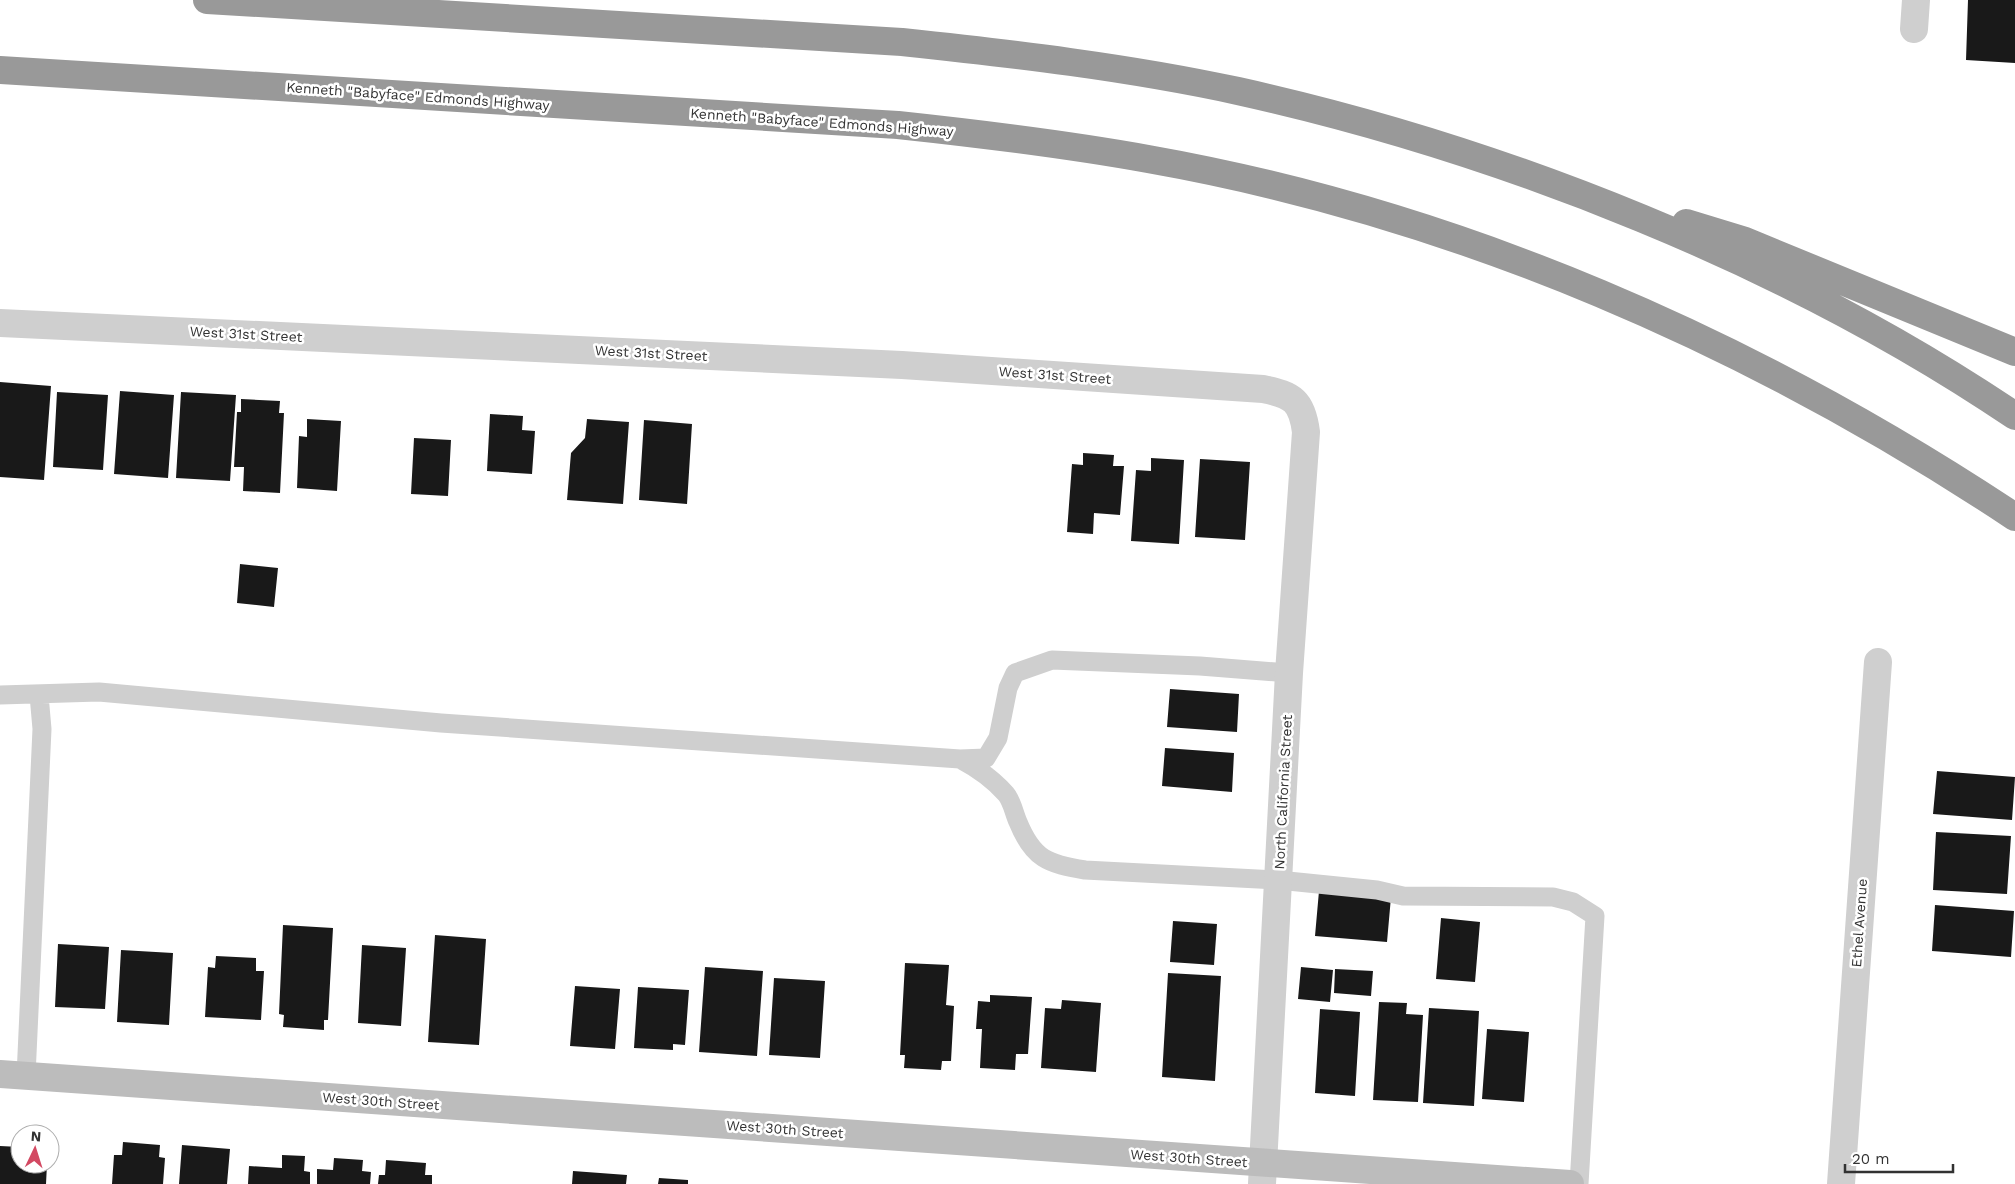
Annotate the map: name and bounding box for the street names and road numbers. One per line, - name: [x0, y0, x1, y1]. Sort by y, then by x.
- street label: Kenneth "Babyface" Edmonds Highway: [286, 79, 551, 113]
- street label: Kenneth "Babyface" Edmonds Highway: [690, 105, 955, 139]
- street label: West 31st Street: [189, 323, 303, 345]
- street label: West 31st Street: [594, 342, 708, 364]
- street label: West 31st Street: [998, 363, 1112, 387]
- street label: North California Street: [1271, 714, 1295, 870]
- street label: Ethel Avenue: [1848, 878, 1870, 968]
- street label: West 30th Street: [322, 1089, 440, 1113]
- street label: West 30th Street: [726, 1117, 844, 1141]
- street label: West 30th Street: [1130, 1146, 1248, 1170]

